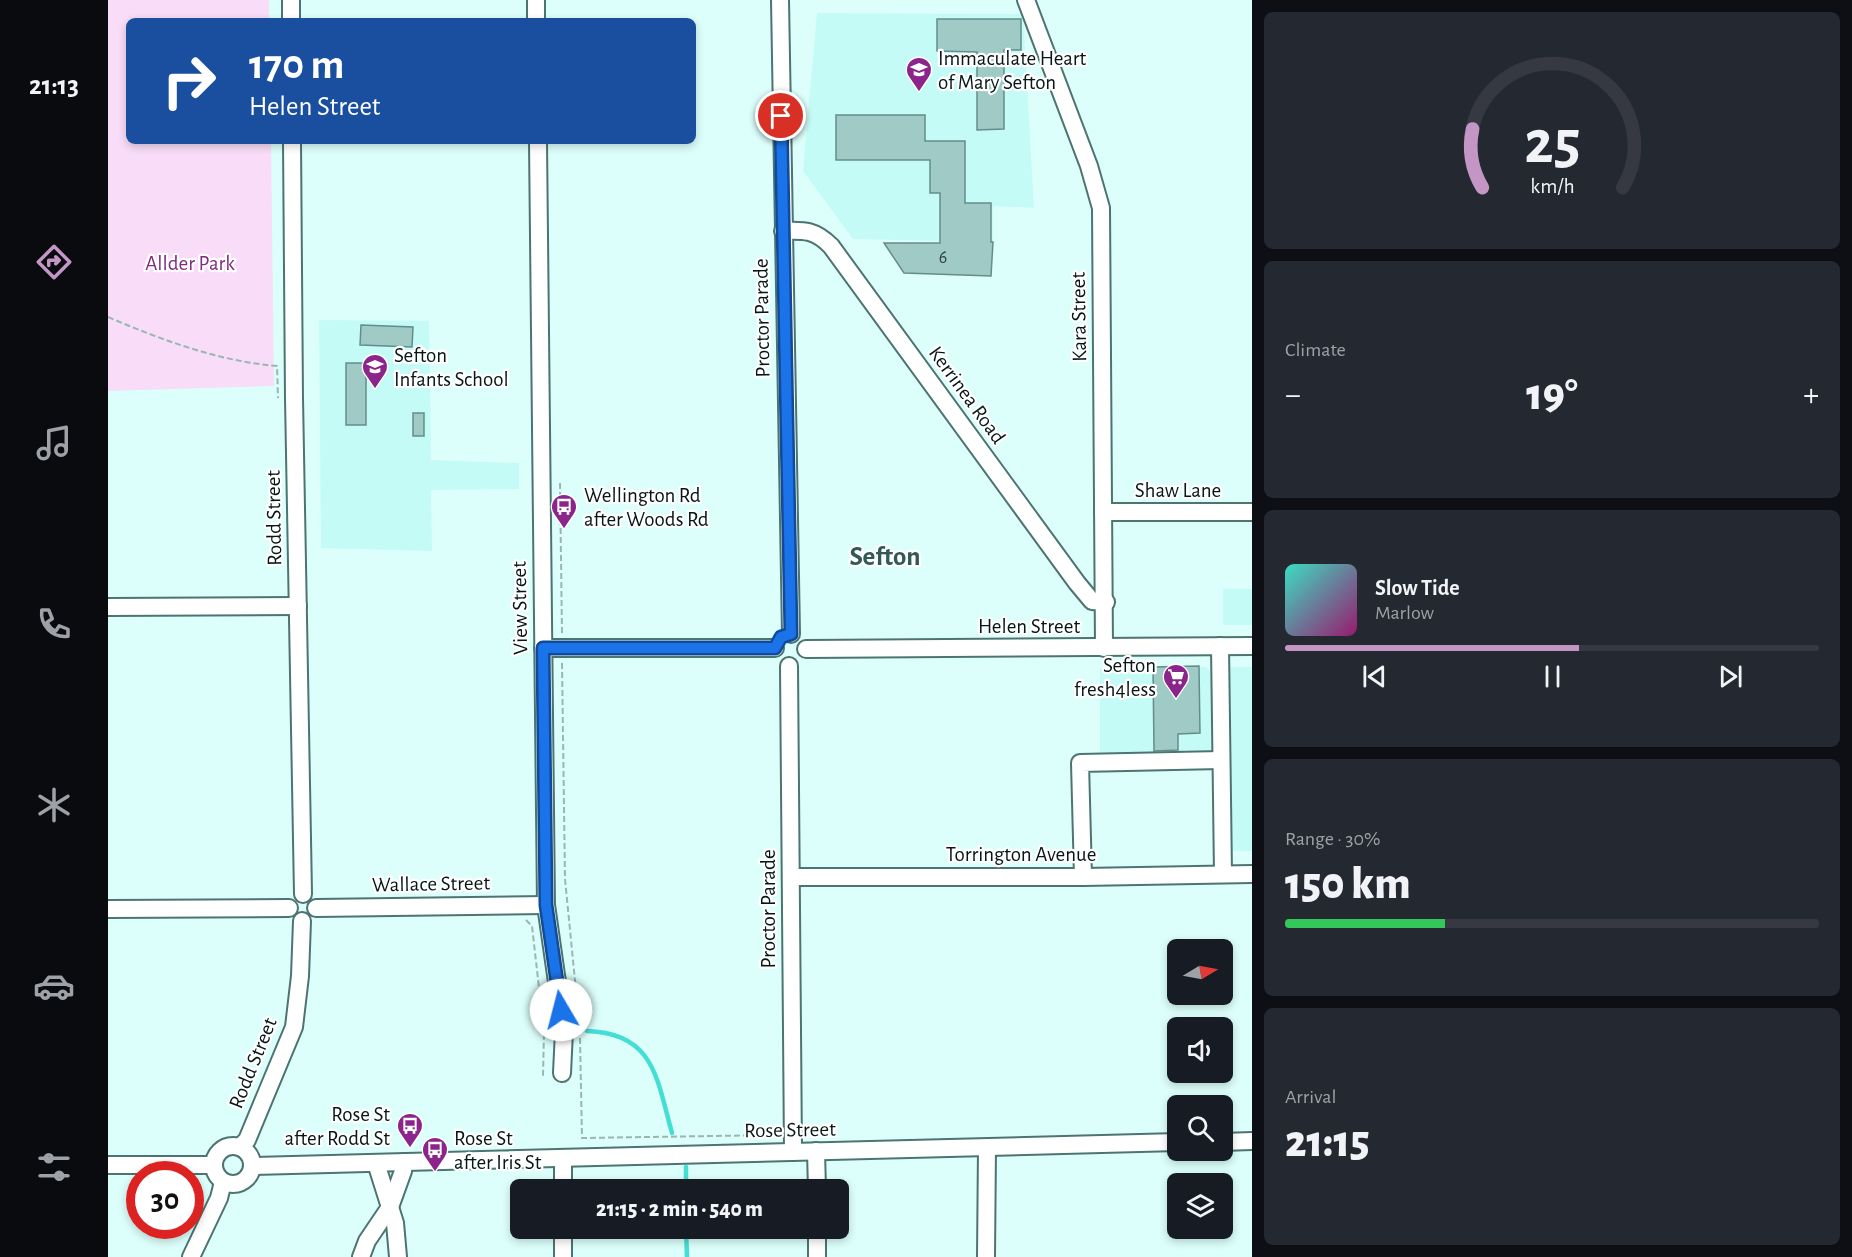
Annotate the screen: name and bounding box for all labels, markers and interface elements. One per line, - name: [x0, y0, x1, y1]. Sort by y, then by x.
- icon: right: [150, 42, 228, 120]
- text: 170 m: [249, 44, 344, 86]
- place label: Immaculate Heart of Mary Sefton: [938, 48, 1087, 93]
- school or university icon: Immaculate Heart of Mary Sefton: [904, 55, 934, 93]
- text: 21:13: [29, 72, 79, 99]
- pin: [755, 90, 806, 141]
- text: Helen Street: [249, 93, 380, 120]
- icon: arrive: [764, 99, 797, 132]
- text: 25: [1524, 112, 1580, 174]
- text: km/h: [1530, 176, 1574, 197]
- icon: directions: [33, 241, 75, 283]
- house number: 6: [939, 249, 947, 267]
- park label: Allder Park: [145, 253, 235, 274]
- street label: Proctor Parade: [750, 258, 774, 378]
- street label: Kara Street: [1068, 272, 1090, 362]
- text: Climate: [1285, 340, 1346, 360]
- street label: Kerrinea Road: [925, 342, 1009, 448]
- place label: Sefton Infants School: [394, 345, 509, 390]
- school or university icon: Sefton Infants School: [360, 352, 390, 390]
- text: 19°: [1526, 373, 1578, 418]
- text: −: [1285, 379, 1301, 412]
- text: +: [1803, 379, 1819, 412]
- icon: music: [33, 422, 75, 464]
- street label: Rodd Street: [263, 470, 285, 566]
- street label: Shaw Lane: [1135, 480, 1221, 501]
- place label: Wellington Rd after Woods Rd: [584, 485, 709, 530]
- bus stop icon: Wellington Rd after Woods Rd: [549, 492, 579, 530]
- district label: Sefton: [849, 543, 921, 570]
- street label: View Street: [509, 561, 531, 655]
- text: Slow Tide: [1375, 577, 1460, 599]
- icon: phone: [33, 603, 75, 645]
- text: Marlow: [1375, 603, 1434, 623]
- street label: Helen Street: [978, 616, 1080, 637]
- place label: Sefton fresh4less: [1074, 655, 1156, 700]
- icon: previous: [1358, 660, 1391, 693]
- icon: pause: [1536, 660, 1569, 693]
- icon: next: [1714, 660, 1747, 693]
- supermarket icon: Sefton fresh4less: [1161, 662, 1191, 700]
- icon: climate: [33, 784, 75, 826]
- text: Range · 30%: [1285, 829, 1380, 849]
- street label: Torrington Avenue: [946, 844, 1096, 865]
- street label: Proctor Parade: [758, 849, 779, 969]
- text: 150 km: [1285, 862, 1411, 907]
- street label: Wallace Street: [372, 872, 490, 896]
- north arrow: [1167, 939, 1233, 1005]
- map controls: [1167, 939, 1233, 1239]
- icon: car: [33, 965, 75, 1007]
- position arrow: [529, 978, 593, 1042]
- street label: Rodd Street: [225, 1014, 281, 1111]
- button: sound: [1167, 1017, 1233, 1083]
- text: Arrival: [1285, 1087, 1336, 1107]
- button: search: [1167, 1095, 1233, 1161]
- place label: Rose St after Rodd St: [285, 1104, 390, 1149]
- bus stop icon: Rose St after Rodd St: [395, 1111, 425, 1149]
- street label: Rose Street: [744, 1119, 836, 1141]
- text: 21:15: [1285, 1120, 1370, 1165]
- place label: Rose St after Iris St: [454, 1128, 542, 1173]
- bus stop icon: Rose St after Iris St: [420, 1135, 450, 1173]
- icon: filters: [33, 1146, 75, 1188]
- speed limit sign: 30: [126, 1161, 204, 1239]
- button: layers: [1167, 1173, 1233, 1239]
- text: 21:15 · 2 min · 540 m: [596, 1198, 763, 1220]

